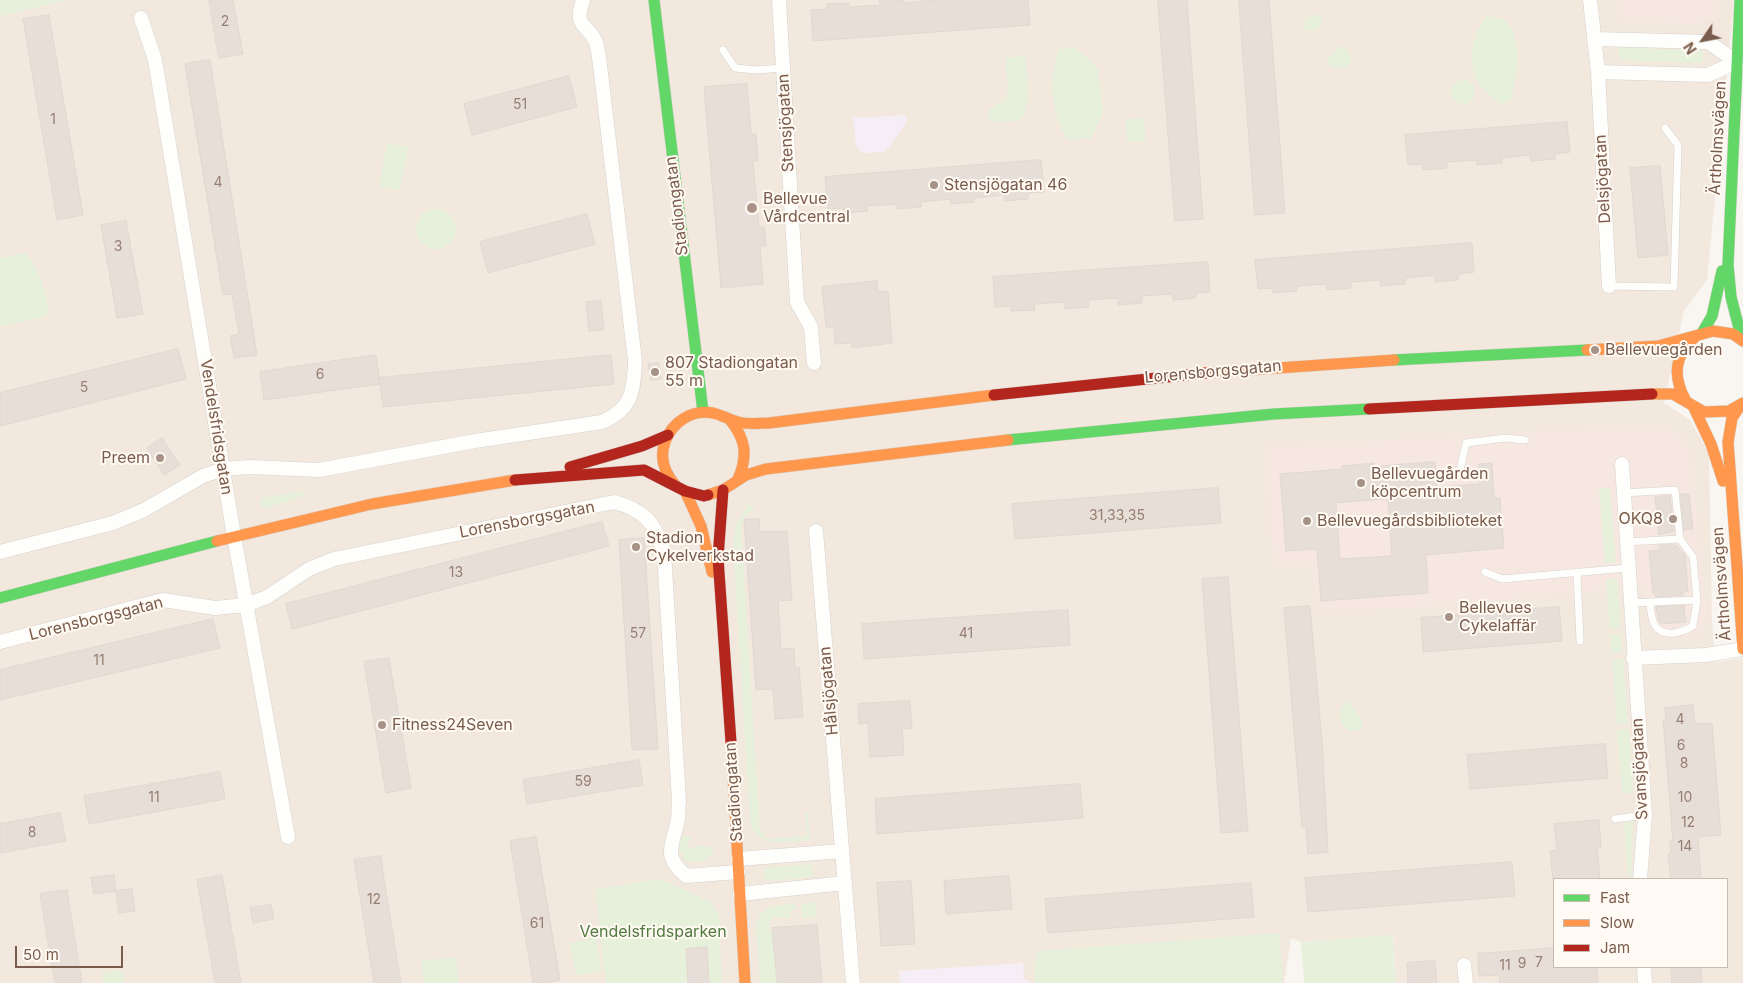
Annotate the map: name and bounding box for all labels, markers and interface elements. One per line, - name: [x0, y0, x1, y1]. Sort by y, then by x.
- house number: 2: [221, 14, 229, 30]
- north arrow: [1678, 15, 1728, 65]
- text: N: [1680, 39, 1700, 58]
- street label: Stensjögatan: [774, 73, 798, 173]
- street label: Ärtholmsvägen: [1705, 80, 1731, 196]
- house number: 51: [513, 97, 527, 113]
- house number: 1: [50, 112, 56, 128]
- street label: Delsjögatan: [1591, 134, 1615, 224]
- street label: Stadiongatan: [661, 155, 693, 257]
- house number: 4: [213, 175, 223, 191]
- place label: Stensjögatan 46: [944, 175, 1067, 195]
- marker: Stensjögatan 46: [928, 179, 940, 191]
- place label: Bellevue Vårdcentral: [763, 189, 850, 227]
- marker: Bellevue Vårdcentral: [745, 201, 759, 215]
- house number: 3: [114, 239, 122, 255]
- place label: Bellevuegården: [1605, 340, 1722, 360]
- marker: Bellevuegården: [1589, 344, 1601, 356]
- place label: 807 Stadiongatan 55 m: [665, 353, 798, 391]
- street label: Lorensborgsgatan: [1144, 356, 1282, 388]
- street label: Vendelsfridsgatan: [196, 358, 236, 496]
- marker: 807 Stadiongatan 55 m: [649, 366, 661, 378]
- house number: 6: [316, 367, 324, 383]
- house number: 5: [80, 380, 88, 396]
- place label: Preem: [101, 448, 150, 468]
- marker: Preem: [154, 452, 166, 464]
- place label: Bellevuegården köpcentrum: [1371, 464, 1488, 502]
- marker: Bellevuegården köpcentrum: [1355, 477, 1367, 489]
- street label: Lorensborgsgatan: [458, 497, 596, 543]
- house number: 31,33,35: [1089, 508, 1145, 524]
- place label: OKQ8: [1618, 509, 1663, 529]
- place label: Bellevuegårdsbiblioteket: [1317, 511, 1502, 531]
- marker: OKQ8: [1667, 513, 1679, 525]
- marker: Bellevuegårdsbiblioteket: [1301, 515, 1313, 527]
- street label: Ärtholmsvägen: [1708, 526, 1736, 642]
- place label: Stadion Cykelverkstad: [646, 528, 754, 566]
- marker: Stadion Cykelverkstad: [630, 541, 642, 553]
- house number: 13: [449, 565, 463, 581]
- street label: Lorensborgsgatan: [27, 593, 165, 645]
- place label: Bellevues Cykelaffär: [1459, 598, 1536, 636]
- marker: Bellevues Cykelaffär: [1443, 611, 1455, 623]
- house number: 57: [630, 626, 646, 642]
- house number: 41: [959, 626, 973, 642]
- street label: Hålsjögatan: [816, 646, 842, 736]
- house number: 11: [93, 653, 105, 669]
- house number: 4: [1675, 712, 1685, 728]
- place label: Fitness24Seven: [392, 715, 513, 735]
- street label: Svansjögatan: [1628, 718, 1652, 820]
- marker: Fitness24Seven: [376, 719, 388, 731]
- house number: 6: [1677, 738, 1685, 754]
- street label: Stadiongatan: [721, 742, 747, 842]
- house number: 8: [1680, 756, 1688, 772]
- house number: 59: [574, 774, 592, 790]
- house number: 11: [148, 790, 160, 806]
- house number: 10: [1678, 790, 1692, 806]
- house number: 12: [1681, 815, 1695, 831]
- house number: 8: [28, 825, 36, 841]
- house number: 14: [1678, 839, 1692, 855]
- legend: [1553, 878, 1728, 968]
- text: Fast: [1600, 888, 1630, 907]
- house number: 12: [367, 892, 381, 908]
- text: Slow: [1600, 913, 1634, 932]
- house number: 61: [530, 916, 544, 932]
- park label: Vendelsfridsparken: [579, 922, 727, 942]
- scale bar: [18, 936, 125, 968]
- text: Jam: [1600, 938, 1630, 957]
- text: 50 m: [23, 945, 59, 964]
- house number: 7: [1535, 955, 1543, 971]
- house number: 9: [1518, 956, 1526, 972]
- house number: 11: [1499, 958, 1511, 974]

